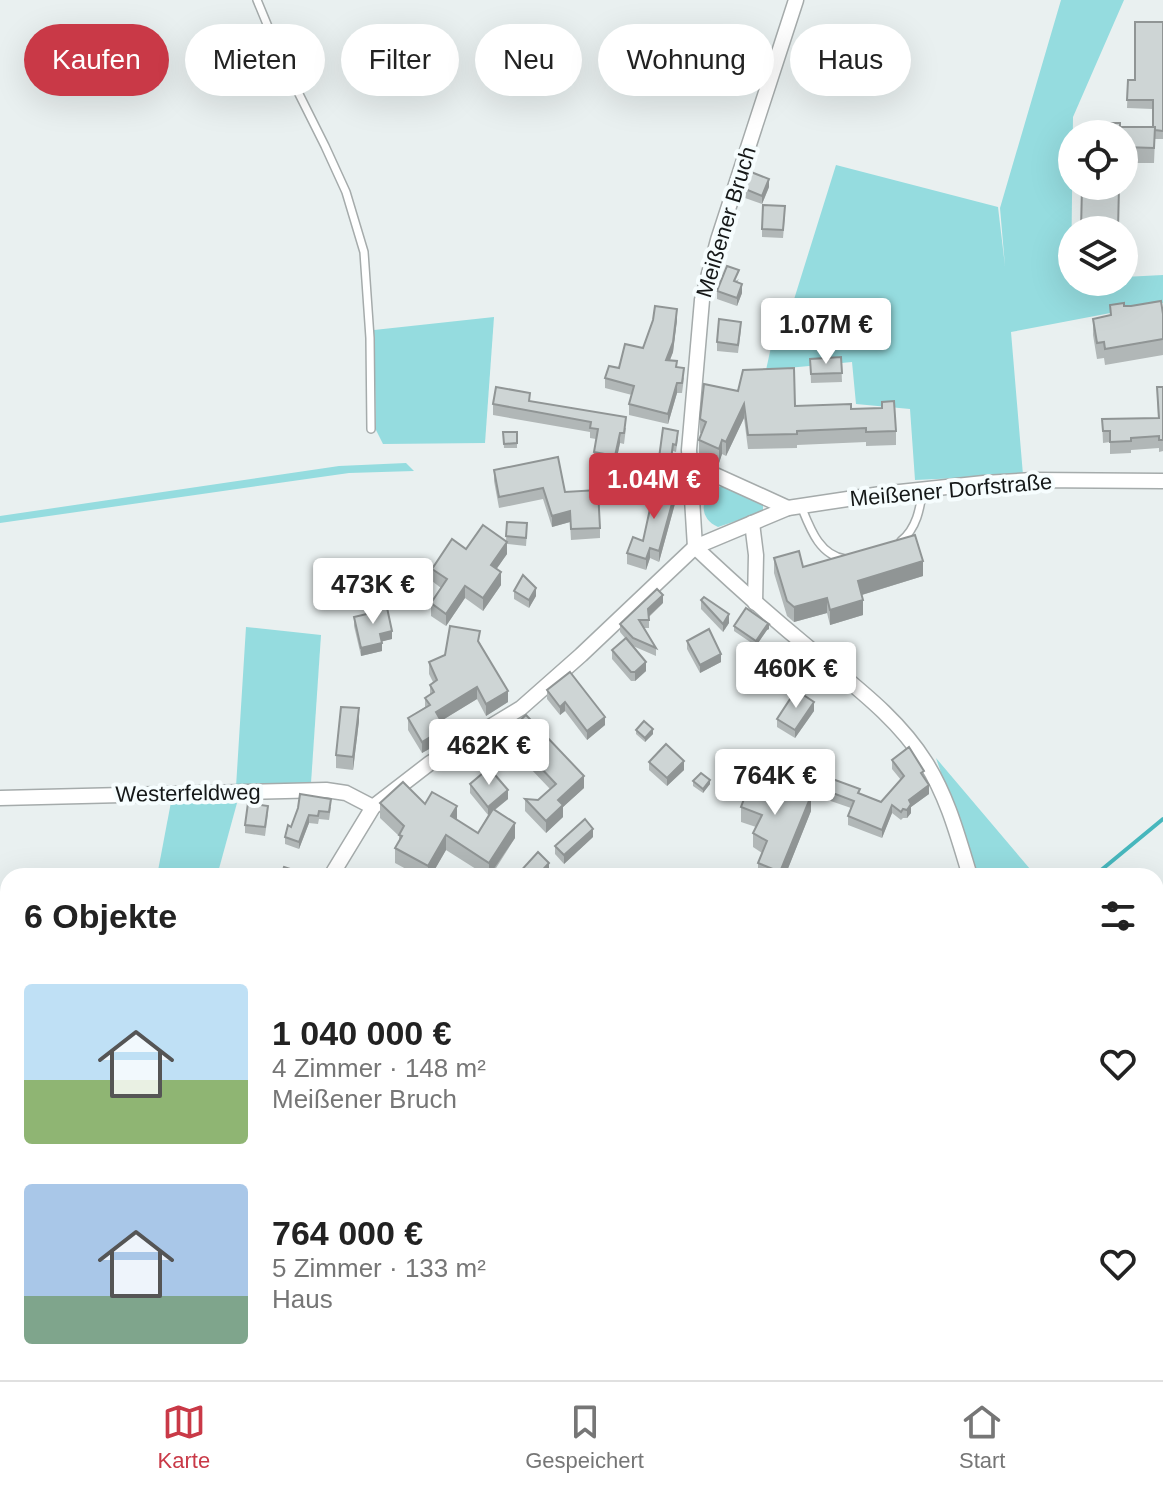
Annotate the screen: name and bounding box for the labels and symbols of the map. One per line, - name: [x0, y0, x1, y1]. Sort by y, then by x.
- street label: Meißener Bruch: [691, 144, 761, 300]
- pin: 1.07M €: [752, 298, 900, 366]
- pin: 1.04M €: [580, 453, 728, 521]
- street label: Meißener Dorfstraße: [849, 469, 1053, 511]
- pin: 473K €: [308, 558, 438, 626]
- pin: 460K €: [731, 642, 861, 710]
- pin: 462K €: [424, 719, 554, 787]
- pin: 764K €: [710, 749, 840, 817]
- street label: Westerfeldweg: [115, 779, 261, 807]

